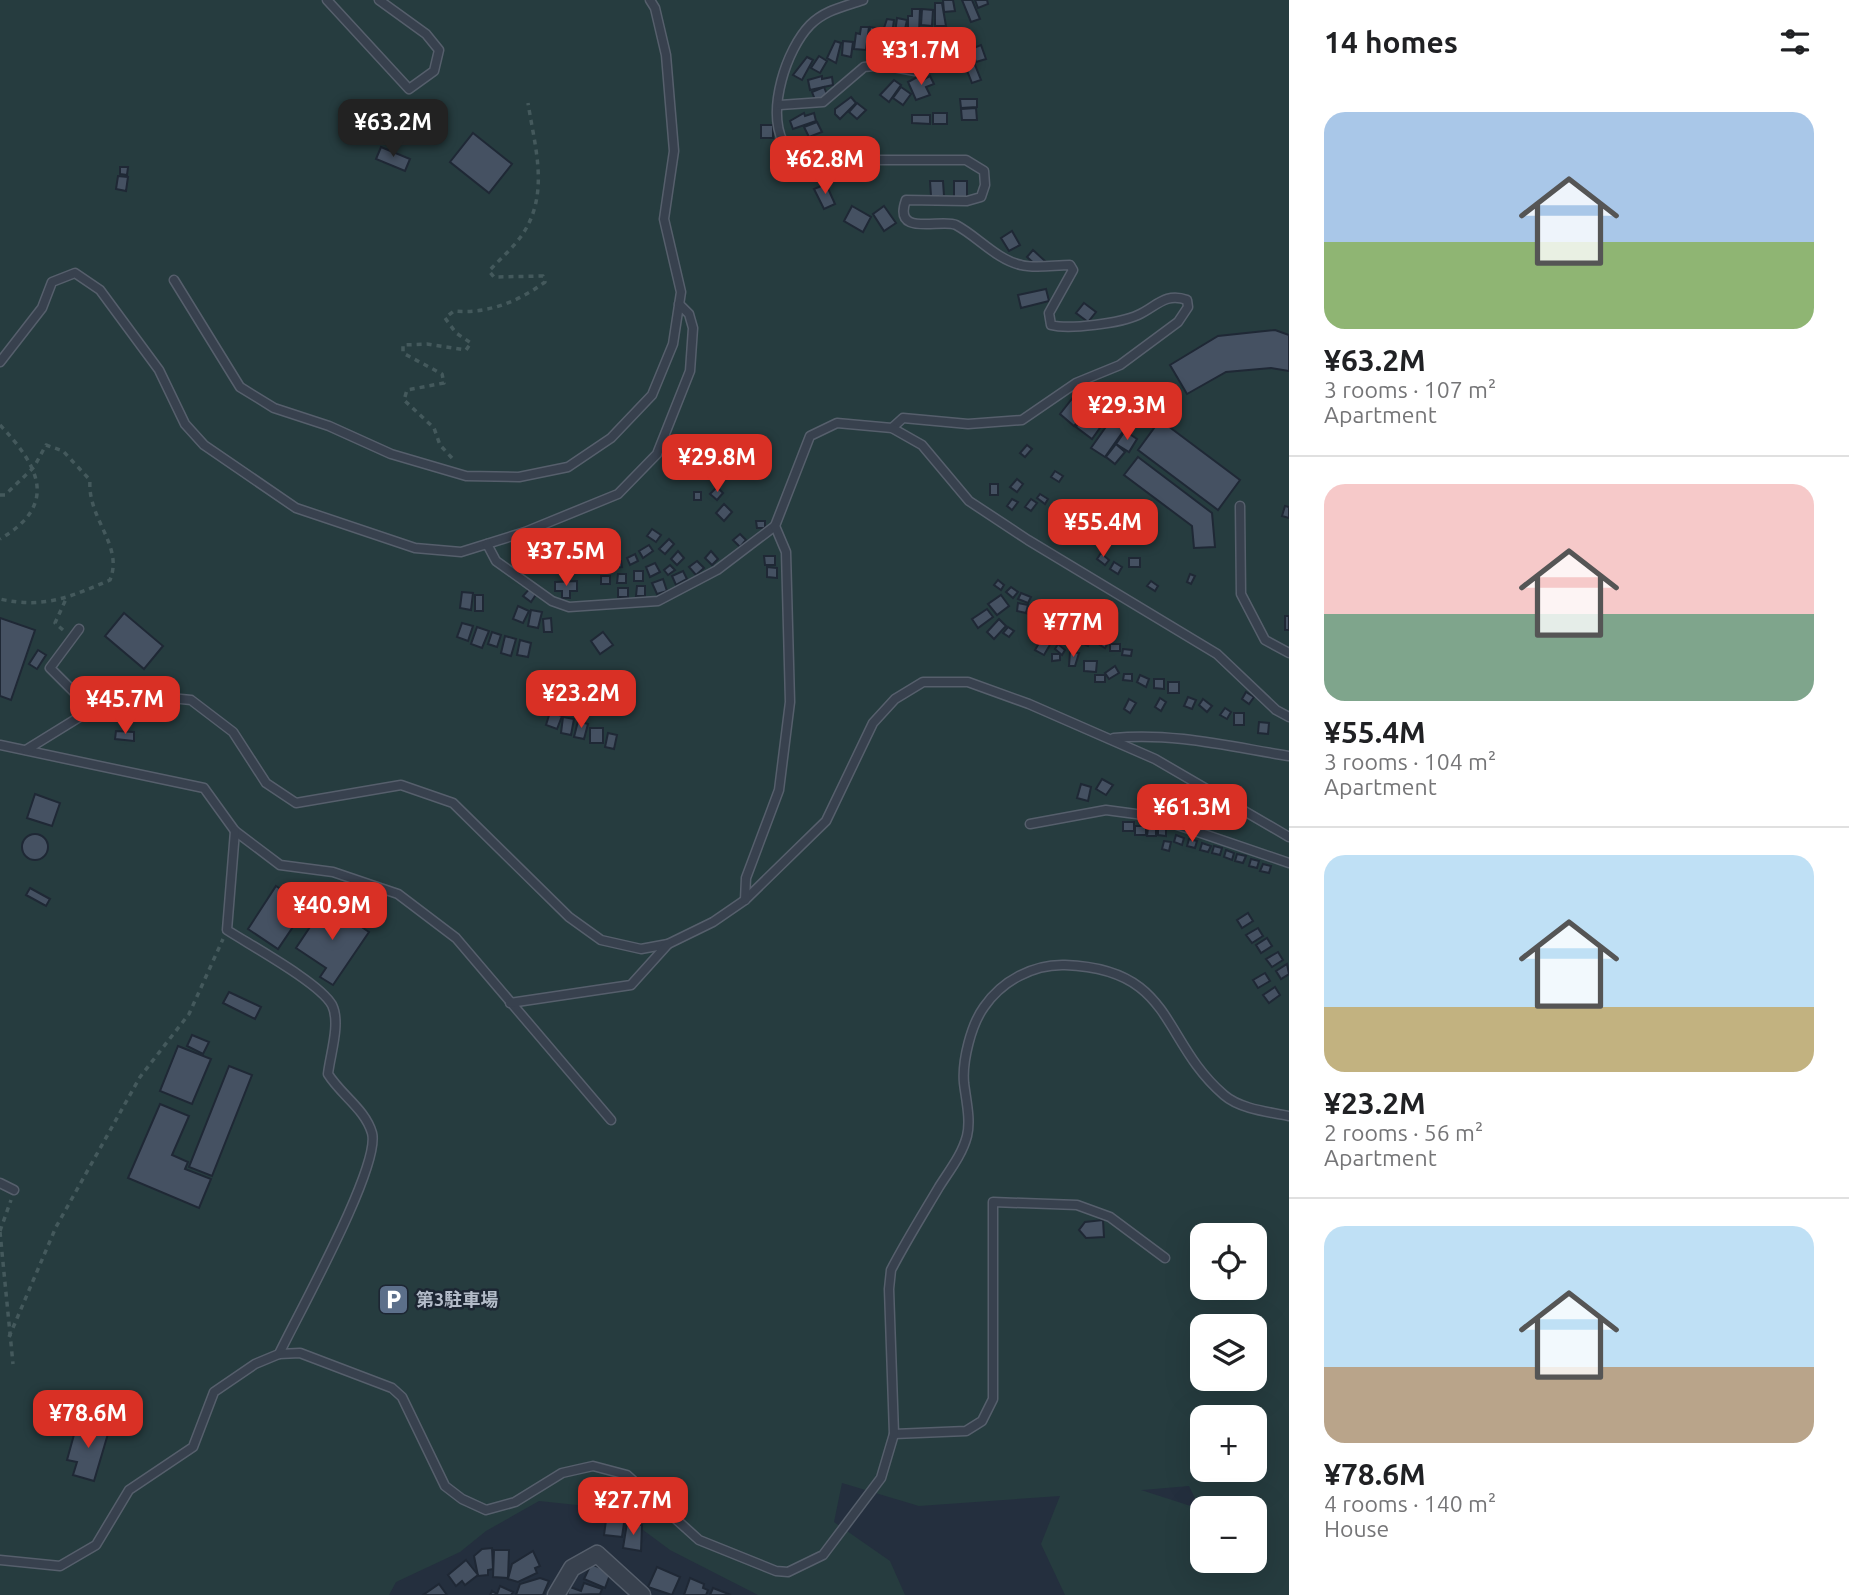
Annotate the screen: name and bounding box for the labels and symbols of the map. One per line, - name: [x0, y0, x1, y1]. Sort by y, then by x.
- pin: ¥31.7M: [864, 28, 978, 87]
- pin: ¥63.2M: [336, 100, 450, 159]
- pin: ¥62.8M: [768, 136, 882, 196]
- pin: ¥29.3M: [1070, 382, 1184, 442]
- pin: ¥29.8M: [660, 434, 774, 494]
- pin: ¥55.4M: [1046, 500, 1160, 559]
- pin: ¥37.5M: [509, 528, 623, 588]
- pin: ¥77M: [1032, 600, 1114, 659]
- pin: ¥23.2M: [524, 670, 638, 730]
- pin: ¥45.7M: [68, 676, 182, 736]
- pin: ¥61.3M: [1135, 784, 1249, 844]
- pin: ¥40.9M: [275, 883, 389, 942]
- parking icon: 第3駐車場: [376, 1282, 410, 1316]
- place label: 第3駐車場: [416, 1289, 498, 1309]
- pin: ¥78.6M: [31, 1390, 145, 1450]
- pin: ¥27.7M: [576, 1478, 690, 1537]

